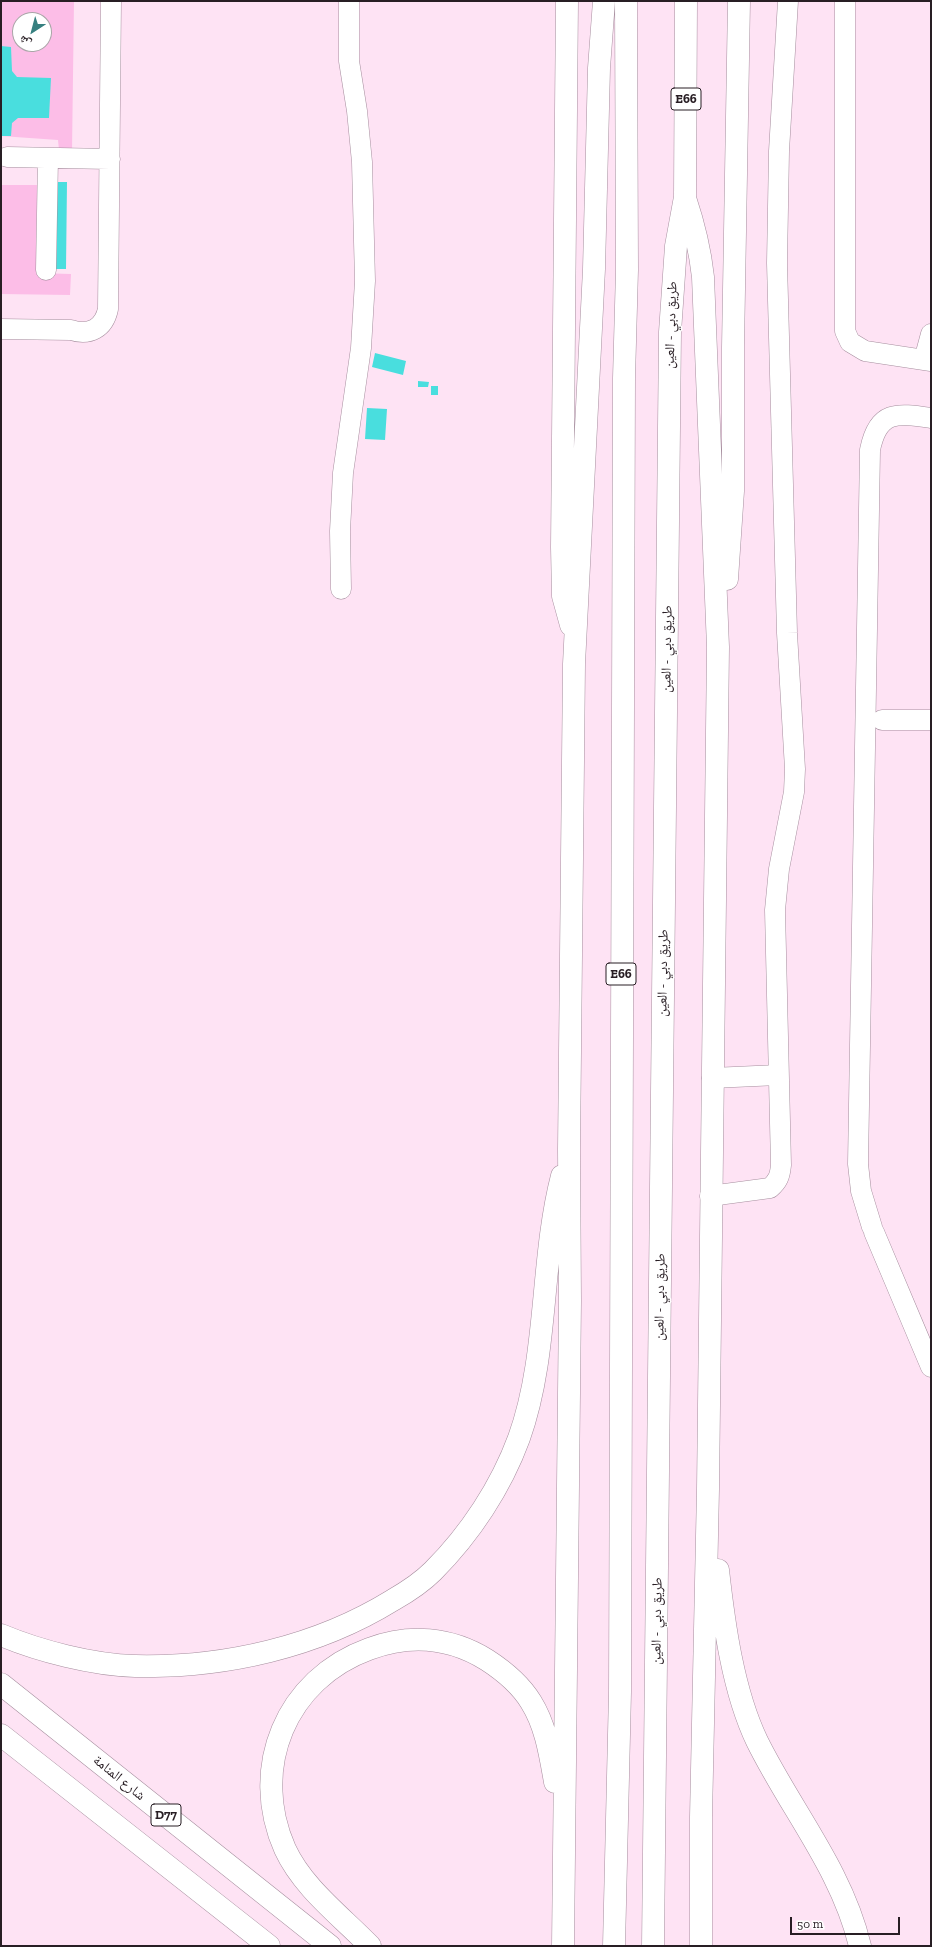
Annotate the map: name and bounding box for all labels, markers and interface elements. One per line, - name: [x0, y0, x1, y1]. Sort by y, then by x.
- north arrow: [12, 12, 52, 52]
- text: ش: [17, 33, 34, 50]
- road number: E66: [671, 88, 701, 110]
- street label: طريق دبي - العين: [661, 281, 681, 369]
- street label: طريق دبي - العين: [658, 605, 676, 693]
- street label: طريق دبي - العين: [654, 929, 672, 1017]
- road number: E66: [606, 963, 636, 985]
- street label: طريق دبي - العين: [651, 1253, 669, 1341]
- street label: طريق دبي - العين: [648, 1577, 666, 1665]
- street label: شارع المنامة: [90, 1752, 148, 1804]
- road number: D77: [151, 1804, 181, 1826]
- scale bar: [792, 1909, 902, 1935]
- text: 50 m: [797, 1917, 823, 1931]

